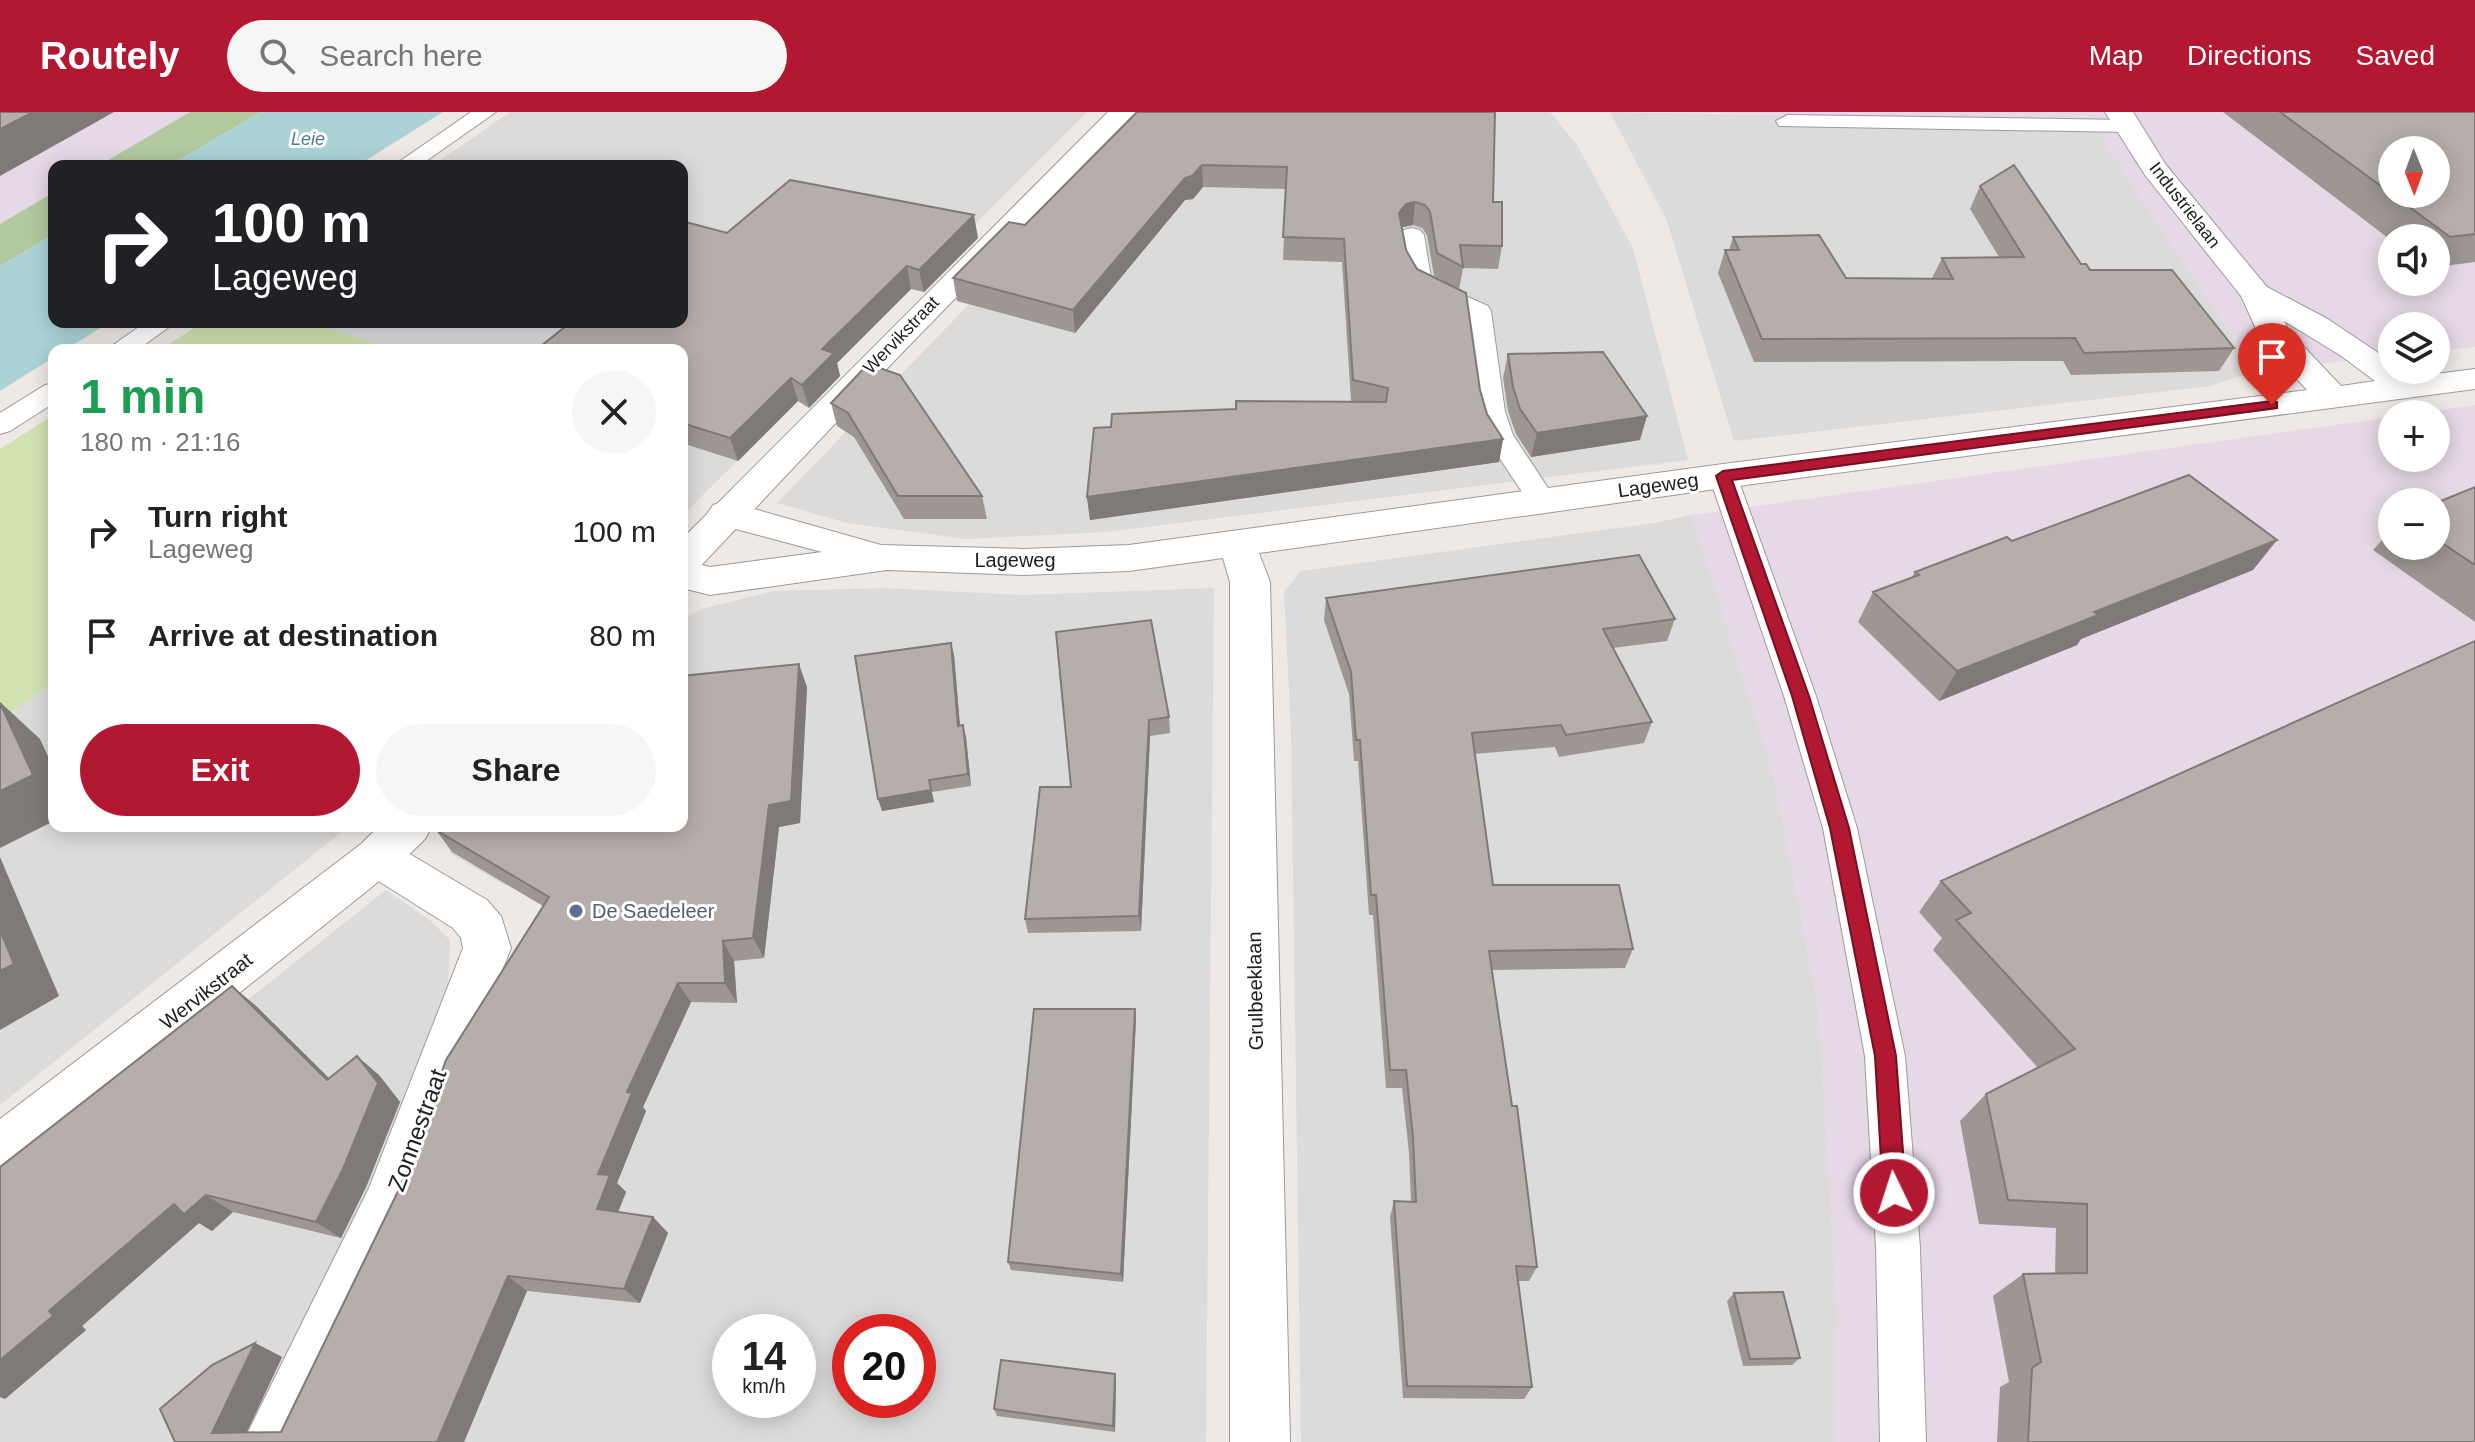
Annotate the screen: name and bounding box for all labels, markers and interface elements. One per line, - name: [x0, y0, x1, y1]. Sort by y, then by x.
- search box: [227, 20, 787, 92]
- icon: search: [255, 34, 299, 78]
- text: Routely: [40, 35, 179, 77]
- text: Search here: [319, 39, 483, 72]
- text: Map: [2089, 40, 2143, 71]
- text: Directions: [2187, 40, 2312, 71]
- text: Saved: [2356, 40, 2435, 71]
- water label: Leie: [291, 129, 325, 149]
- north arrow: [2378, 136, 2450, 208]
- map controls: [2378, 136, 2450, 560]
- street label: Industrielaan: [2145, 158, 2225, 252]
- text: 100 m: [212, 191, 371, 254]
- icon: right: [80, 192, 184, 296]
- button: sound: [2378, 224, 2450, 296]
- text: Lageweg: [212, 257, 358, 298]
- street label: Wervikstraat: [859, 292, 943, 378]
- button: layers: [2378, 312, 2450, 384]
- pin: [2238, 323, 2306, 405]
- icon: arrive: [2250, 335, 2294, 379]
- text: 1 min: [80, 370, 205, 423]
- button: close: [572, 370, 656, 454]
- button: +: [2378, 400, 2450, 472]
- text: 180 m · 21:16: [80, 427, 240, 457]
- street label: Lageweg: [1616, 468, 1700, 502]
- button: −: [2378, 488, 2450, 560]
- text: Turn right: [148, 500, 287, 533]
- icon: right: [80, 510, 124, 554]
- text: 100 m: [573, 515, 656, 548]
- text: Lageweg: [148, 534, 254, 564]
- street label: Lageweg: [974, 549, 1056, 571]
- icon: arrive: [80, 614, 124, 658]
- text: Arrive at destination: [148, 619, 438, 652]
- text: 80 m: [589, 619, 656, 652]
- button: Exit: [80, 724, 360, 816]
- button: Share: [376, 724, 656, 816]
- place label: De Saedeleer: [592, 900, 715, 922]
- marker: De Saedeleer: [567, 902, 585, 920]
- street label: Grulbeeklaan: [1243, 931, 1267, 1051]
- street label: Wervikstraat: [156, 948, 257, 1034]
- street label: Zonnestraat: [382, 1065, 452, 1195]
- position arrow: [1852, 1151, 1936, 1235]
- speed limit sign: 20: [832, 1314, 936, 1418]
- text: 14: [742, 1334, 786, 1378]
- text: km/h: [742, 1375, 786, 1397]

